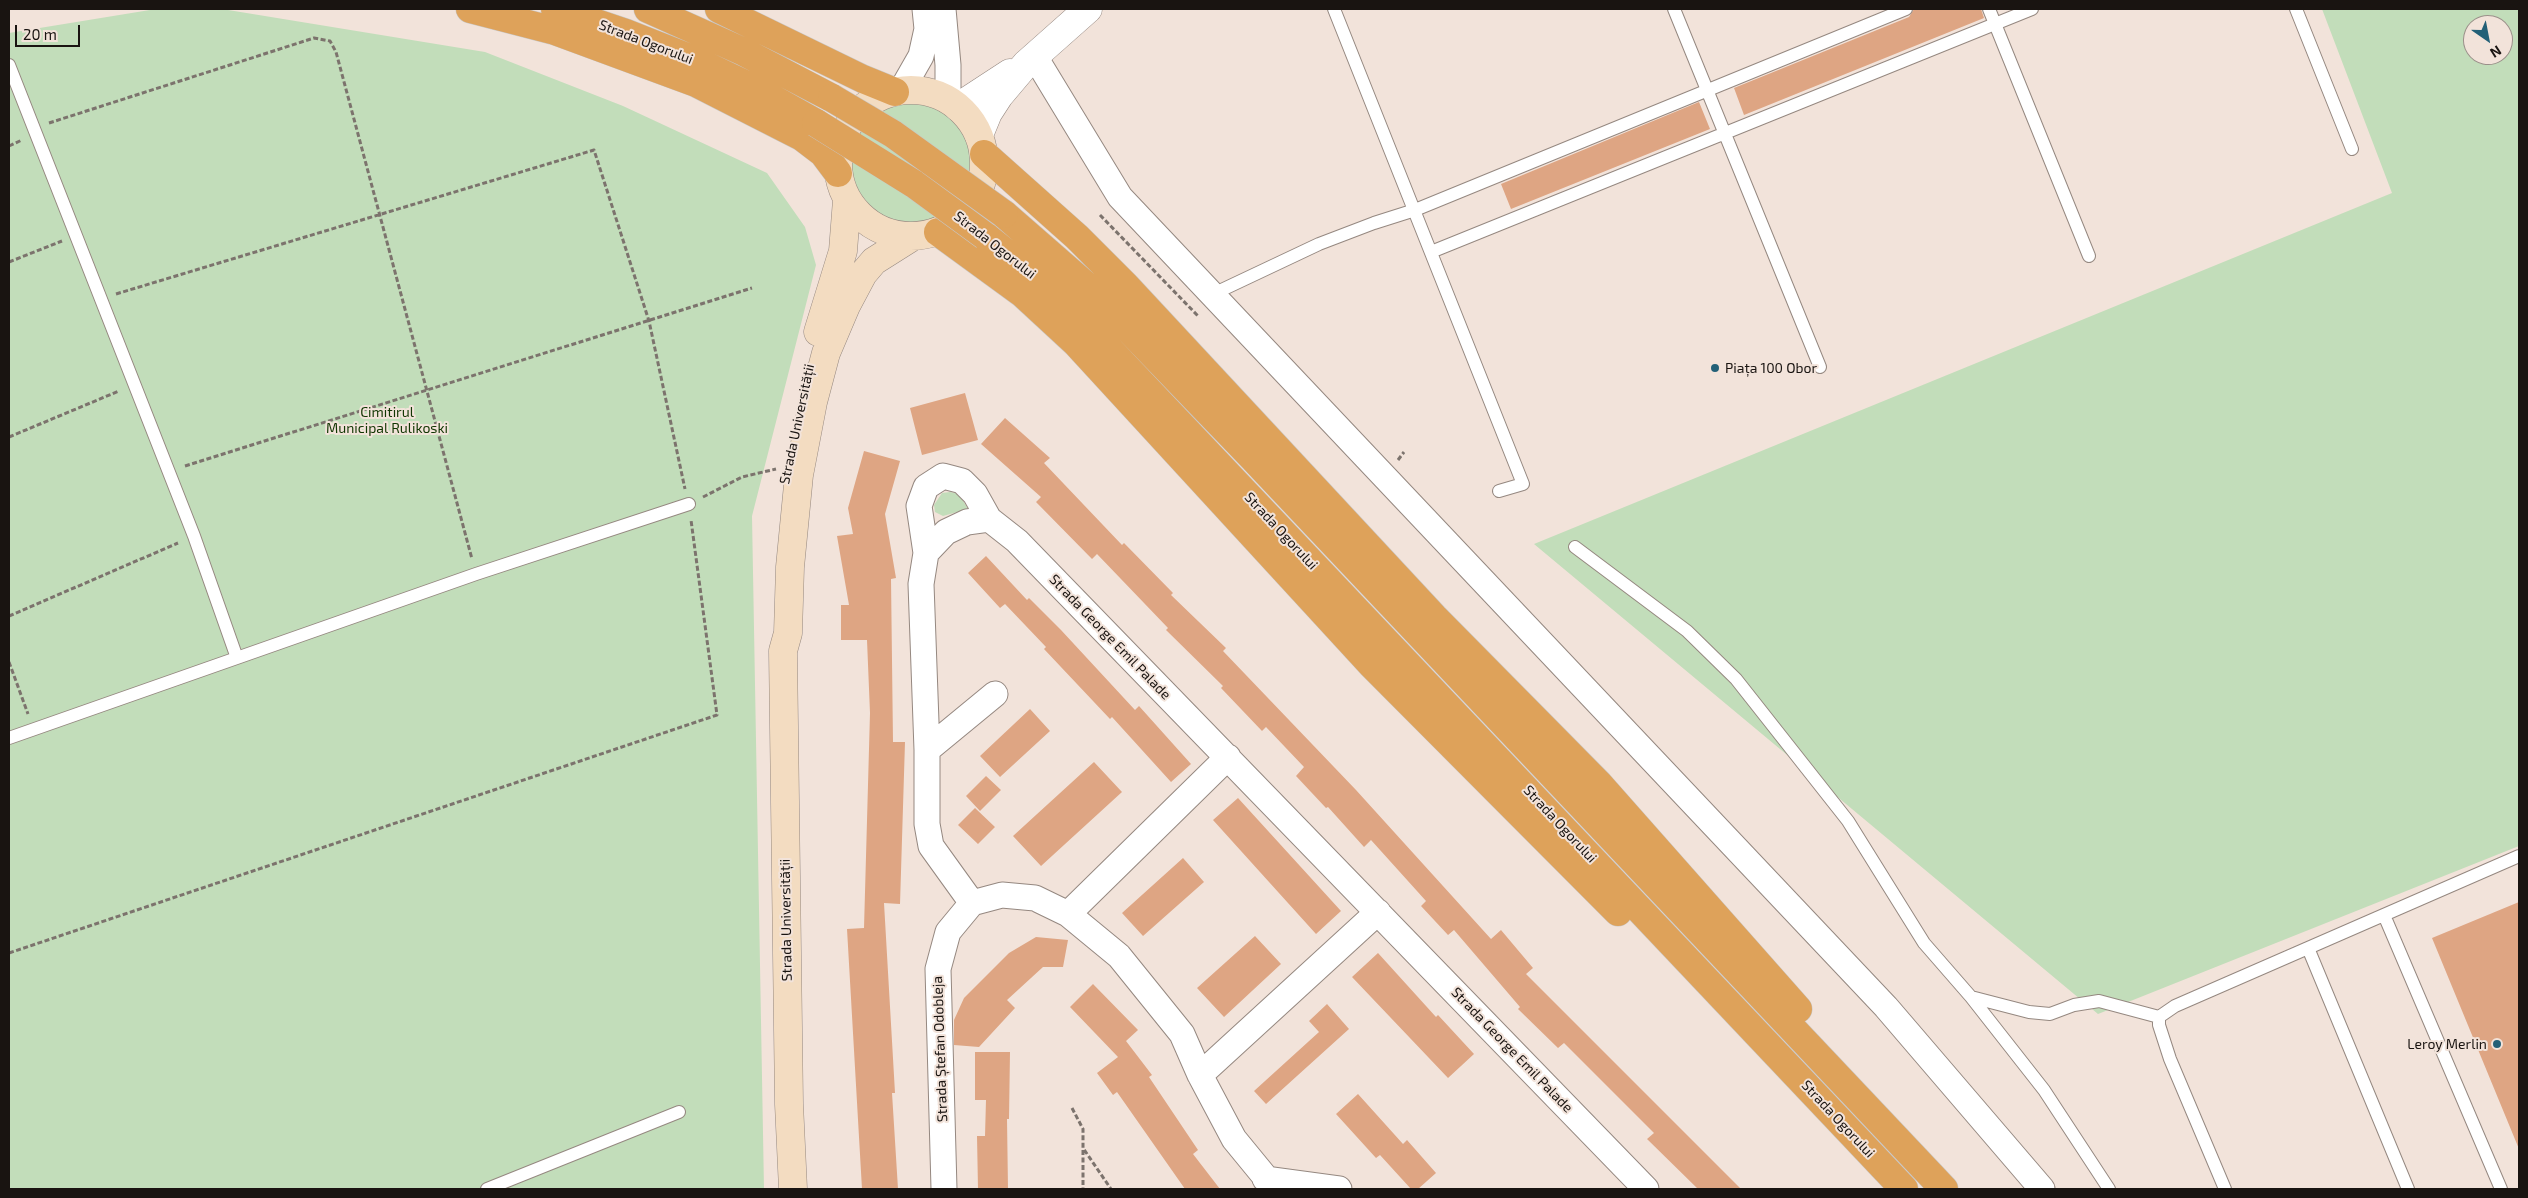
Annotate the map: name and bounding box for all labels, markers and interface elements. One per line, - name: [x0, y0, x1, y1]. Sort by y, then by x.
- scale bar: [18, 15, 82, 47]
- north arrow: [2463, 15, 2513, 65]
- street label: Strada Ogorului: [597, 16, 695, 68]
- text: 20 m: [23, 25, 57, 43]
- text: N: [2487, 42, 2505, 62]
- street label: Strada Ogorului: [951, 208, 1039, 282]
- place label: Piața 100 Obor: [1725, 360, 1817, 376]
- street label: Strada Universității: [776, 362, 818, 486]
- marker: Piața 100 Obor: [1709, 362, 1721, 374]
- park label: Cimitirul Municipal Rulikoski: [326, 404, 448, 437]
- street label: Strada Ogorului: [1241, 489, 1321, 573]
- street label: Strada George Emil Palade: [1046, 571, 1174, 703]
- street label: Strada Ogorului: [1520, 782, 1600, 866]
- street label: Strada Universității: [777, 859, 795, 981]
- street label: Strada Ștefan Odobleja: [929, 976, 951, 1122]
- street label: Strada George Emil Palade: [1448, 984, 1576, 1116]
- place label: Leroy Merlin: [2407, 1036, 2487, 1052]
- marker: Leroy Merlin: [2491, 1038, 2503, 1050]
- street label: Strada Ogorului: [1798, 1077, 1878, 1161]

